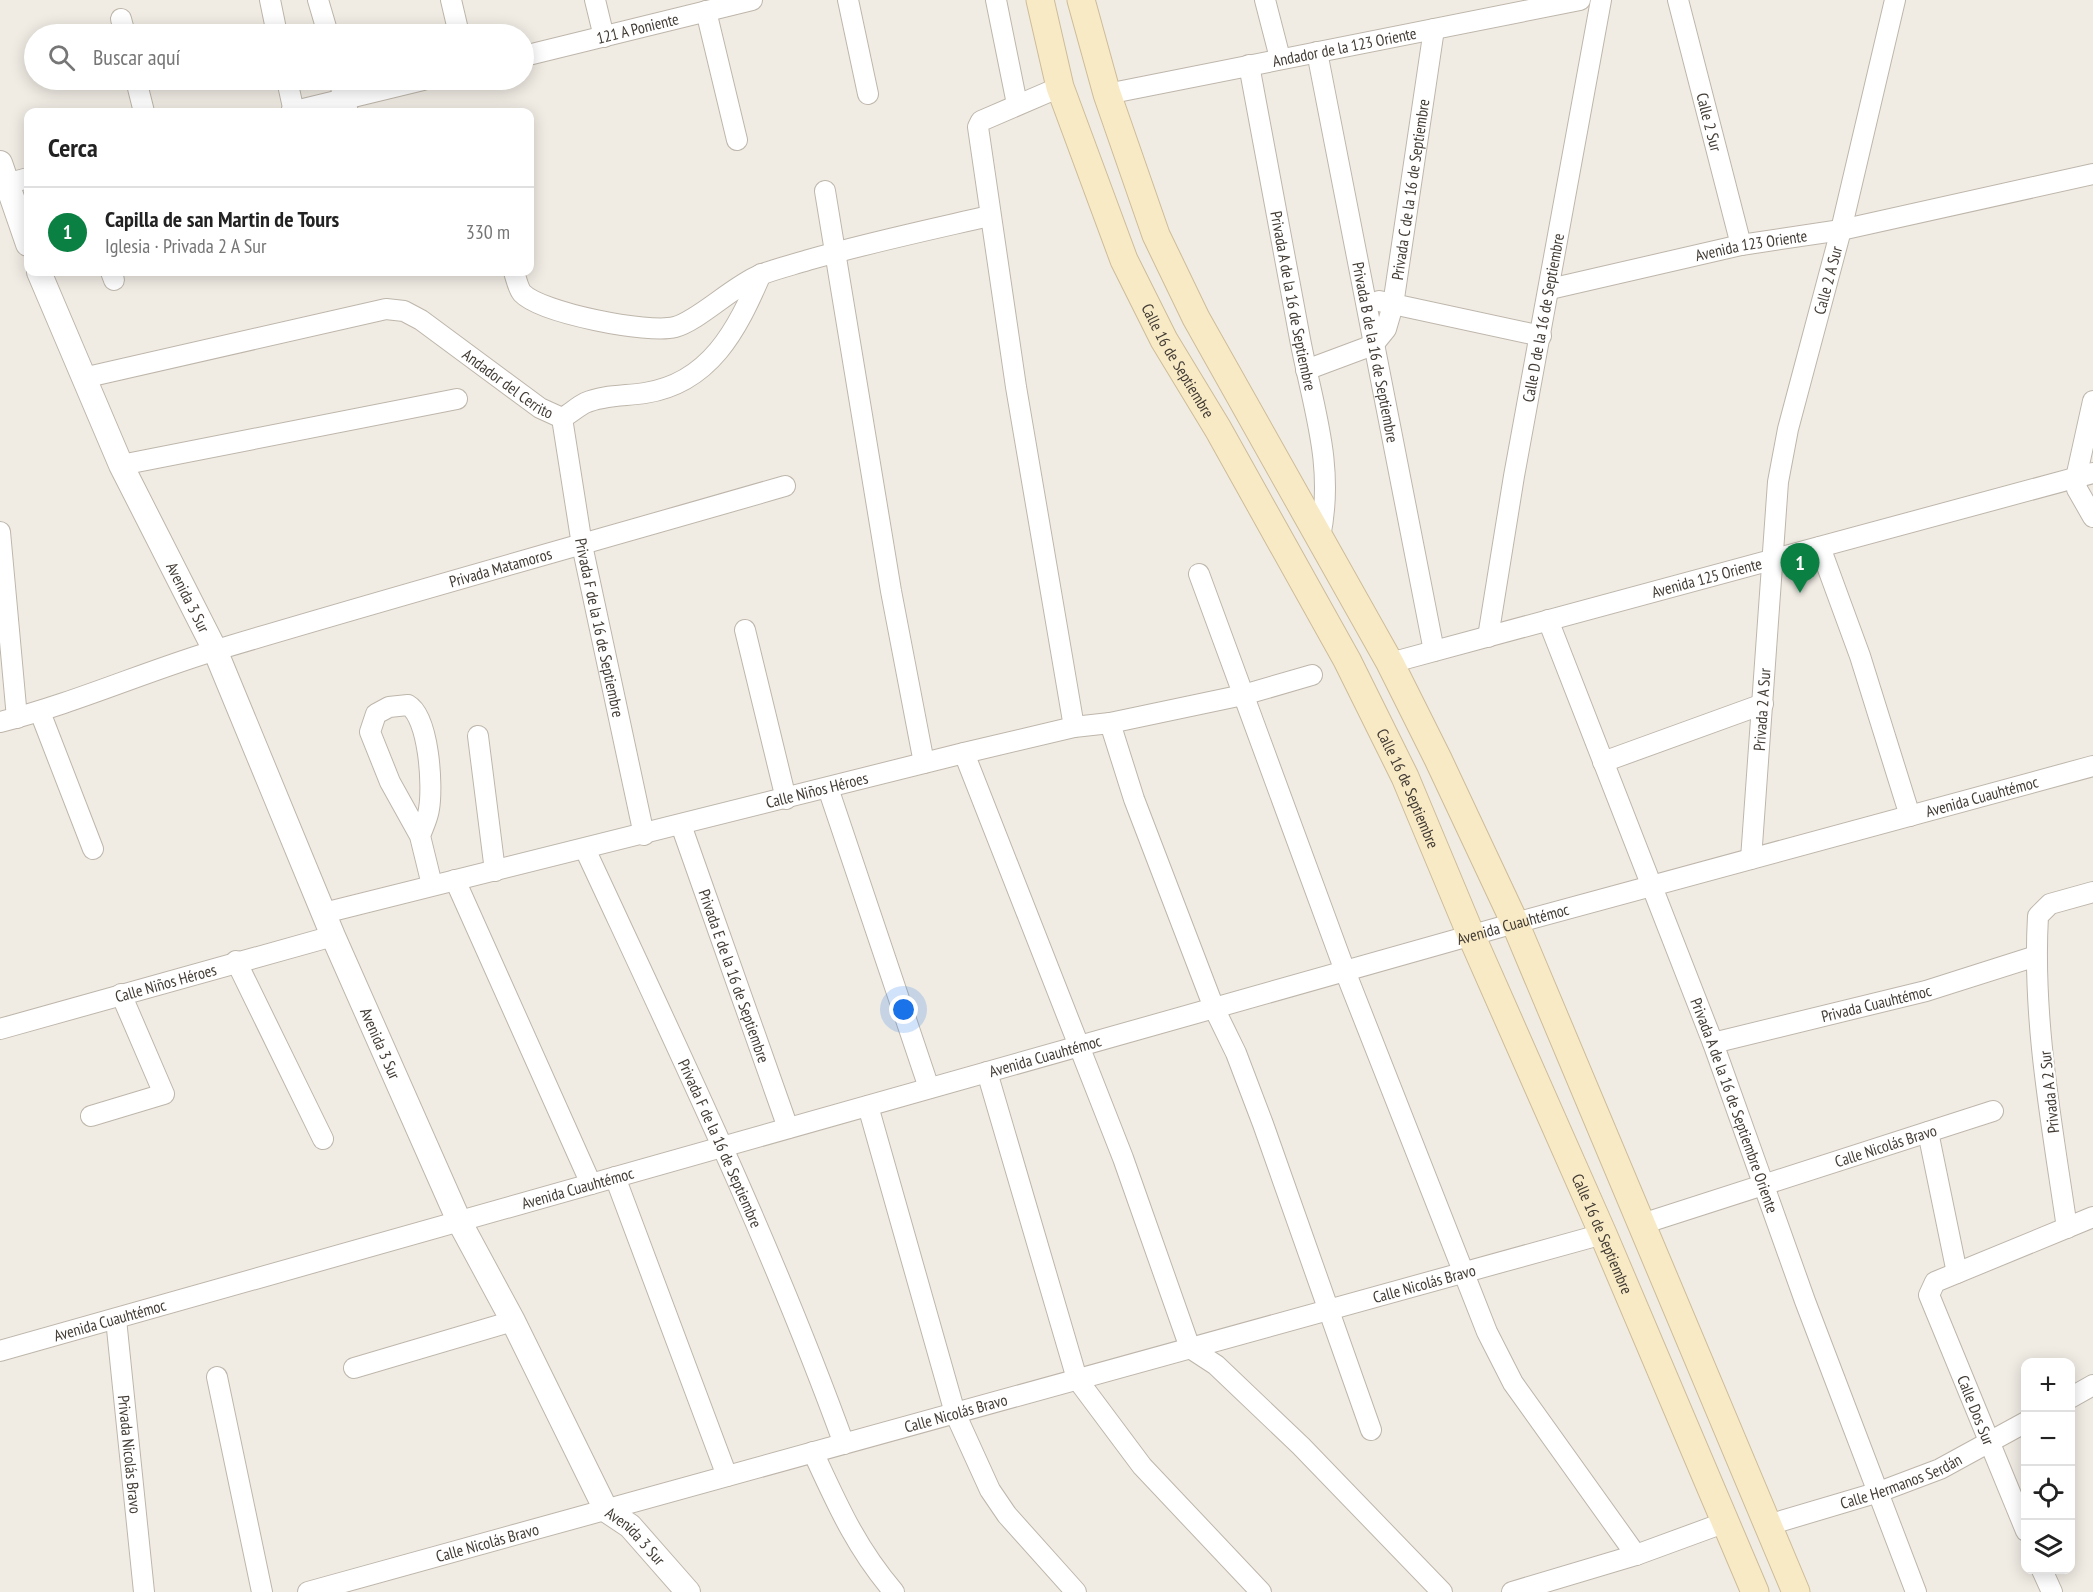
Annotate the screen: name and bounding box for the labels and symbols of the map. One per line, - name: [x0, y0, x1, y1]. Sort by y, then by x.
- street label: 121 A Poniente: [595, 8, 681, 48]
- street label: Andador de la 123 Oriente: [1271, 23, 1418, 71]
- street label: Calle 2 Sur: [1692, 91, 1727, 154]
- street label: Privada C de la 16 de Septiembre: [1387, 97, 1433, 281]
- street label: Privada A de la 16 de Septiembre: [1266, 209, 1321, 393]
- street label: Avenida 123 Oriente: [1693, 225, 1808, 265]
- street label: Calle D de la 16 de Septiembre: [1518, 232, 1568, 404]
- street label: Calle 2 A Sur: [1809, 243, 1846, 316]
- street label: Privada B de la 16 de Septiembre: [1348, 260, 1403, 444]
- street label: Calle 16 de Septiembre: [1137, 300, 1219, 422]
- street label: Andador del Cerrito: [459, 344, 557, 423]
- street label: Privada F de la 16 de Septiembre: [571, 537, 629, 719]
- street label: Privada Matamoros: [447, 543, 554, 591]
- pin: 1: [1780, 544, 1820, 593]
- street label: Avenida 125 Oriente: [1649, 553, 1764, 602]
- street label: Avenida 3 Sur: [162, 559, 215, 636]
- street label: Privada 2 A Sur: [1749, 667, 1775, 751]
- street label: Calle 16 de Septiembre: [1373, 725, 1444, 851]
- street label: Calle Niños Héroes: [764, 767, 870, 812]
- street label: Avenida Cuauhtémoc: [1923, 771, 2040, 821]
- street label: Privada E de la 16 de Septiembre: [694, 886, 774, 1065]
- street label: Avenida Cuauhtémoc: [1454, 899, 1571, 949]
- street label: Calle Niños Héroes: [113, 959, 219, 1006]
- street label: Privada Cuauhtémoc: [1819, 980, 1934, 1026]
- your location: [889, 995, 918, 1024]
- street label: Privada A de la 16 de Septiembre Oriente: [1686, 995, 1783, 1216]
- street label: Avenida 3 Sur: [356, 1005, 405, 1083]
- street label: Avenida Cuauhtémoc: [987, 1030, 1104, 1081]
- street label: Privada A 2 Sur: [2035, 1049, 2063, 1134]
- street label: Privada F de la 16 de Septiembre: [674, 1056, 767, 1231]
- street label: Calle Nicolás Bravo: [1832, 1120, 1939, 1171]
- street label: Avenida Cuauhtémoc: [519, 1162, 636, 1213]
- street label: Calle 16 de Septiembre: [1568, 1170, 1637, 1297]
- street label: Calle Nicolás Bravo: [1370, 1260, 1478, 1307]
- street label: Avenida Cuauhtémoc: [51, 1295, 168, 1345]
- street label: Calle Dos Sur: [1953, 1372, 1999, 1448]
- street label: Calle Nicolás Bravo: [902, 1389, 1009, 1437]
- street label: Privada Nicolás Bravo: [114, 1394, 146, 1515]
- street label: Calle Hermanos Serdán: [1838, 1449, 1965, 1513]
- street label: Avenida 3 Sur: [602, 1503, 670, 1570]
- street label: Calle Nicolás Bravo: [434, 1519, 541, 1566]

